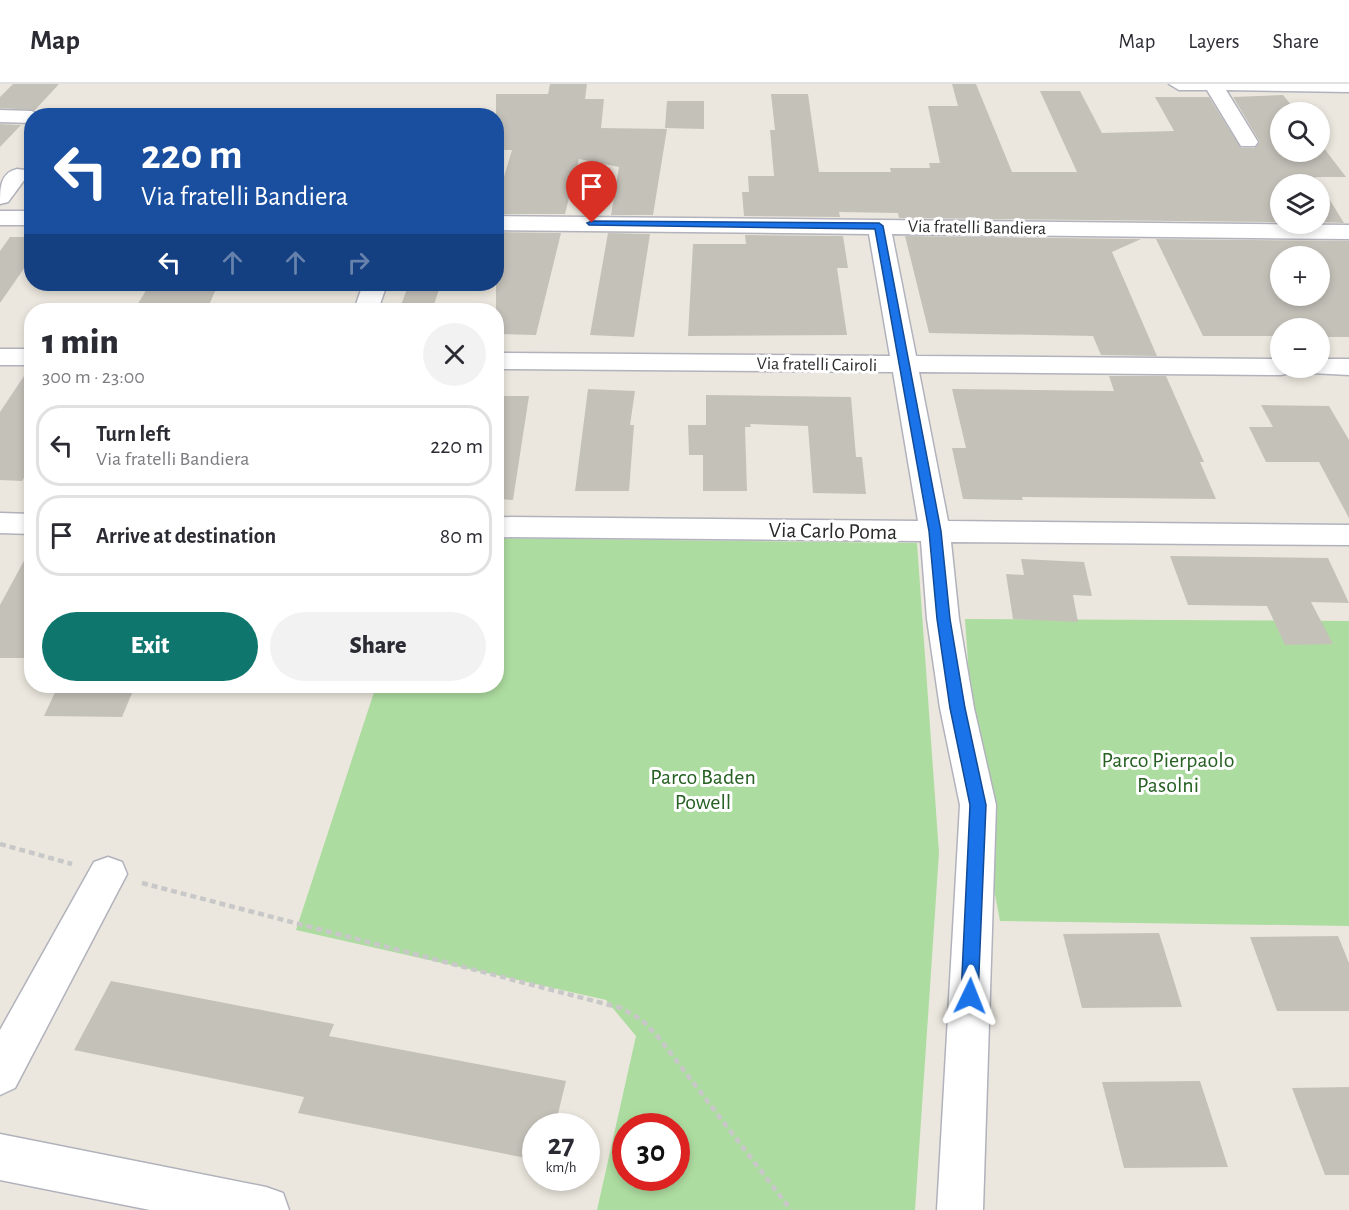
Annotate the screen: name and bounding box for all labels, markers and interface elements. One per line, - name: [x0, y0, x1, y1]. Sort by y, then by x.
- text: Map: [30, 27, 80, 55]
- text: Map: [1119, 31, 1155, 52]
- text: Layers: [1188, 31, 1239, 52]
- text: Share: [1272, 31, 1319, 52]
- map controls: [1270, 102, 1330, 378]
- button: search: [1270, 102, 1330, 162]
- icon: left: [42, 132, 120, 210]
- text: 220 m: [141, 134, 243, 176]
- pin: [566, 161, 617, 223]
- icon: arrive: [575, 170, 608, 203]
- button: layers: [1270, 174, 1330, 234]
- text: Via fratelli Bandiera: [141, 183, 348, 210]
- street label: Via fratelli Bandiera: [908, 218, 1046, 238]
- icon: left: [153, 246, 186, 279]
- icon: ahead: [216, 246, 249, 279]
- icon: ahead: [279, 246, 312, 279]
- icon: right: [342, 246, 375, 279]
- button: +: [1270, 246, 1330, 306]
- button: −: [1270, 318, 1330, 378]
- button: close: [423, 323, 486, 386]
- text: 1 min: [42, 324, 119, 360]
- street label: Via fratelli Cairoli: [756, 355, 877, 375]
- text: 300 m · 23:00: [42, 367, 145, 387]
- text: Turn left: [96, 423, 170, 445]
- icon: left: [45, 429, 78, 462]
- text: 220 m: [430, 435, 483, 457]
- text: Via fratelli Bandiera: [96, 449, 250, 469]
- icon: arrive: [45, 519, 78, 552]
- street label: Via Carlo Poma: [768, 519, 898, 543]
- text: Arrive at destination: [96, 525, 276, 547]
- text: 80 m: [440, 525, 483, 547]
- button: Exit: [42, 612, 258, 681]
- button: Share: [270, 612, 486, 681]
- park label: Parco Pierpaolo Pasolni: [1101, 749, 1235, 796]
- park label: Parco Baden Powell: [650, 766, 756, 813]
- position arrow: [938, 964, 1002, 1028]
- speed limit sign: 30: [612, 1113, 690, 1191]
- text: 27: [547, 1130, 575, 1160]
- text: km/h: [546, 1160, 576, 1175]

